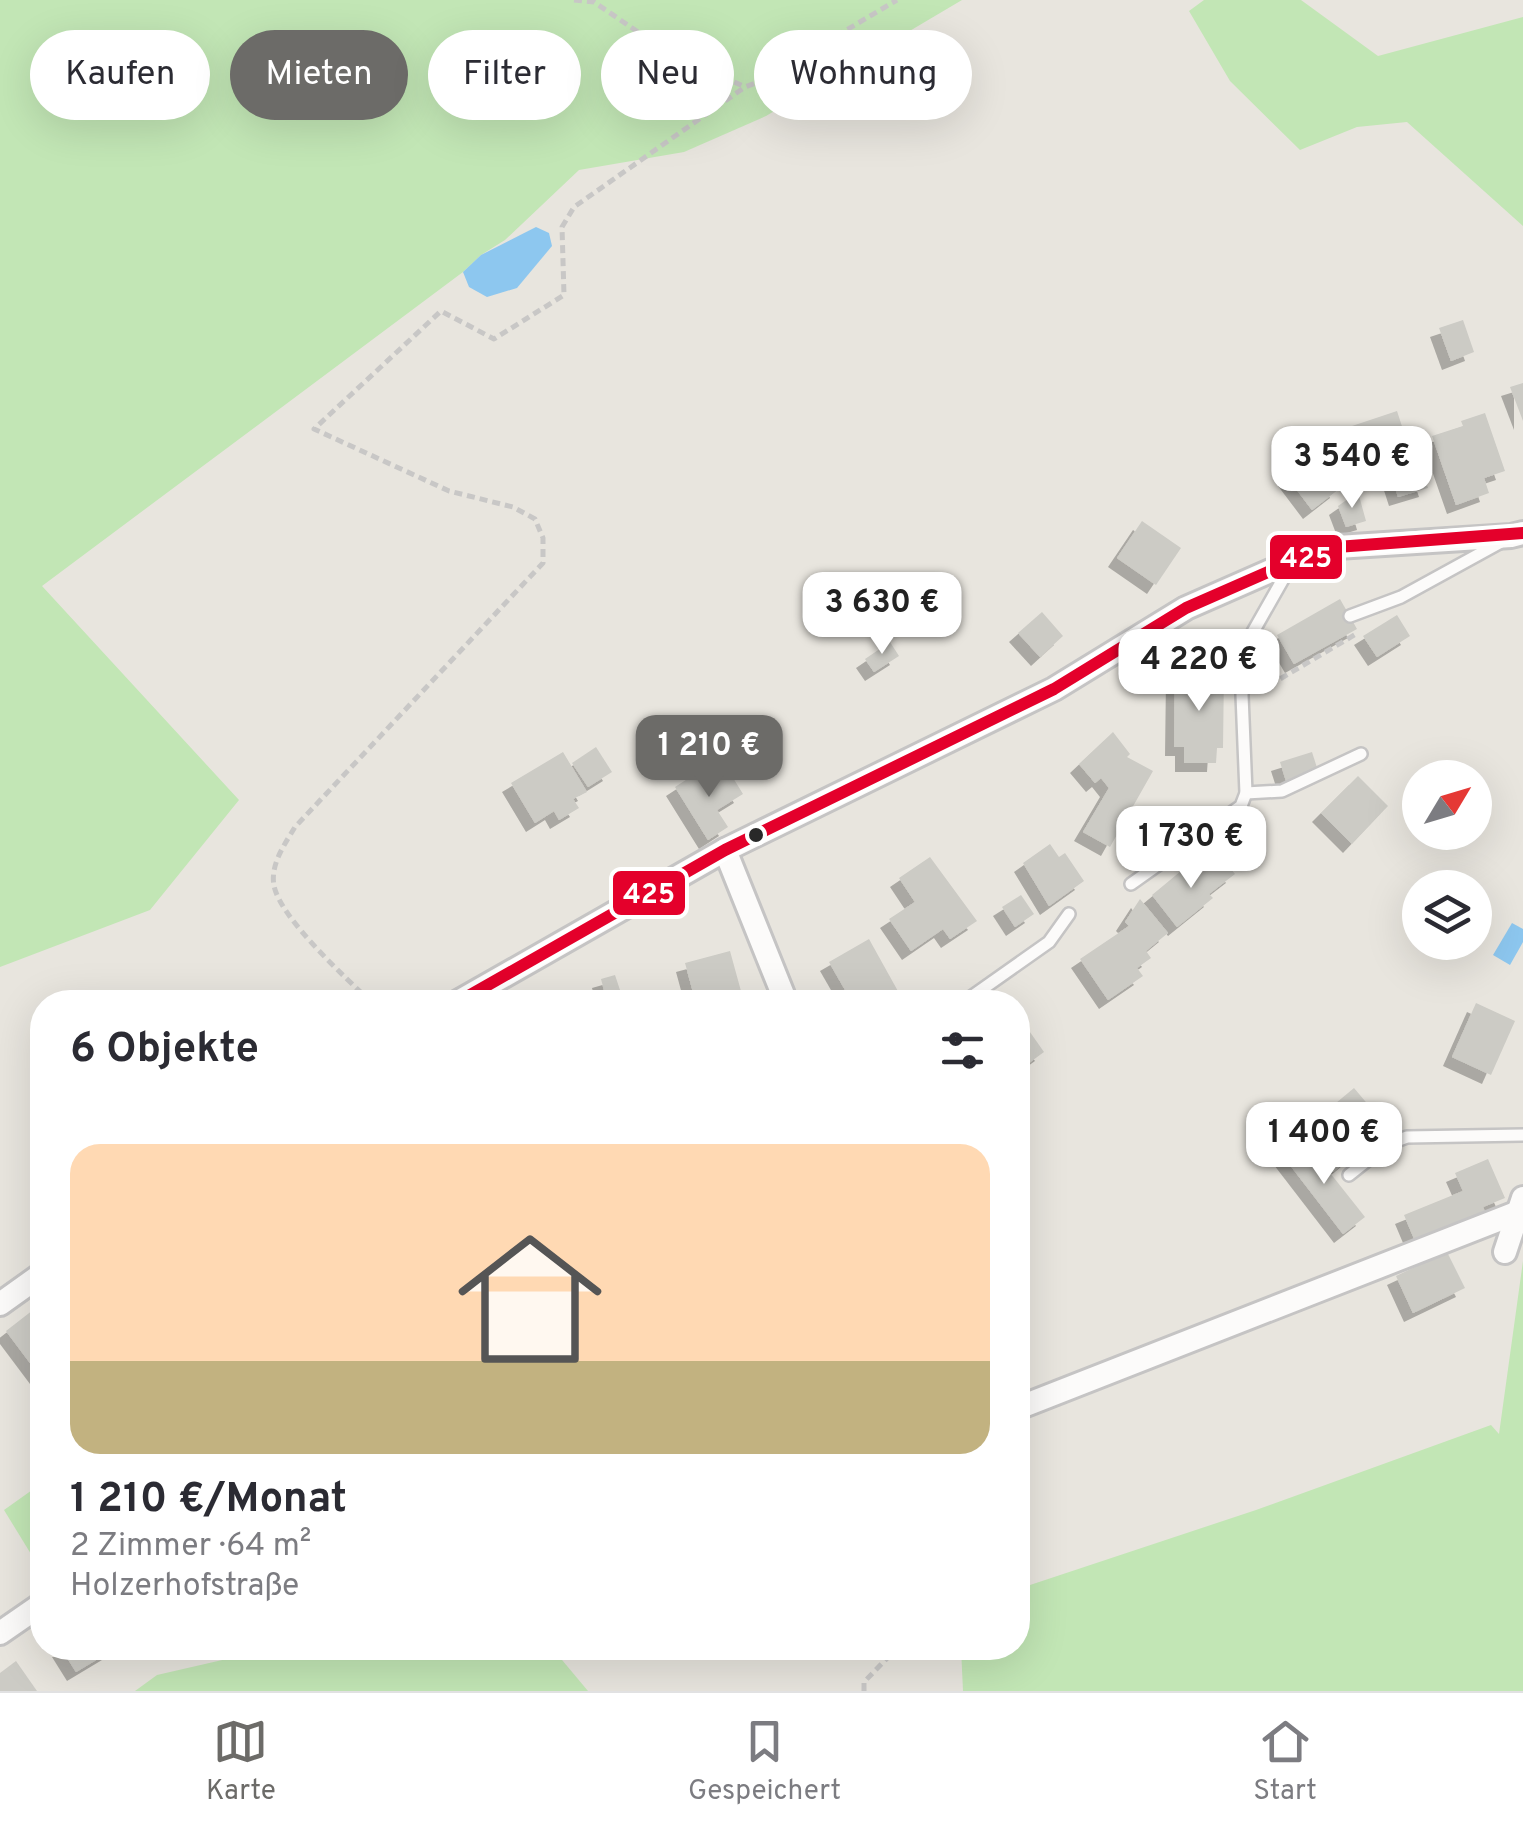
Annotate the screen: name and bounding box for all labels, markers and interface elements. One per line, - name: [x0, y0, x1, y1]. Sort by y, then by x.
- chip: Kaufen: [30, 30, 210, 120]
- chip: Mieten: [230, 30, 408, 120]
- chip: Filter: [428, 30, 581, 120]
- chip: Neu: [601, 30, 734, 120]
- chip: Wohnung: [754, 30, 972, 120]
- pin: 3 540 €: [1260, 426, 1444, 511]
- text: 3 540 €: [1293, 438, 1411, 478]
- line badge: 425: [1268, 533, 1344, 581]
- text: 425: [1280, 542, 1332, 578]
- pin: 3 630 €: [790, 572, 974, 657]
- text: 3 630 €: [825, 584, 939, 624]
- pin: 4 220 €: [1107, 629, 1291, 714]
- text: 4 220 €: [1140, 641, 1258, 681]
- pin: 1 210 €: [617, 715, 801, 800]
- text: 1 210 €: [658, 727, 760, 767]
- north arrow: [1402, 760, 1492, 850]
- map controls: [1402, 760, 1492, 960]
- pin: 1 730 €: [1099, 806, 1283, 891]
- text: 1 730 €: [1138, 818, 1244, 858]
- unlabelled marker: [746, 825, 766, 845]
- line badge: 425: [611, 869, 687, 917]
- button: layers: [1402, 870, 1492, 960]
- text: 425: [623, 878, 675, 914]
- icon: filters: [935, 1023, 990, 1078]
- text: 6 Objekte: [70, 1024, 259, 1077]
- pin: 1 400 €: [1232, 1102, 1416, 1187]
- text: 1 400 €: [1268, 1114, 1380, 1154]
- icon: home: [440, 1209, 620, 1389]
- text: 1 210 €/Monat: [70, 1474, 347, 1527]
- text: 2 Zimmer · 64 m²: [70, 1527, 311, 1567]
- text: Holzerhofstraße: [70, 1567, 299, 1607]
- tab: Karte: [206, 1714, 276, 1810]
- tab: Gespeichert: [688, 1714, 841, 1810]
- tab: Start: [1253, 1714, 1317, 1810]

